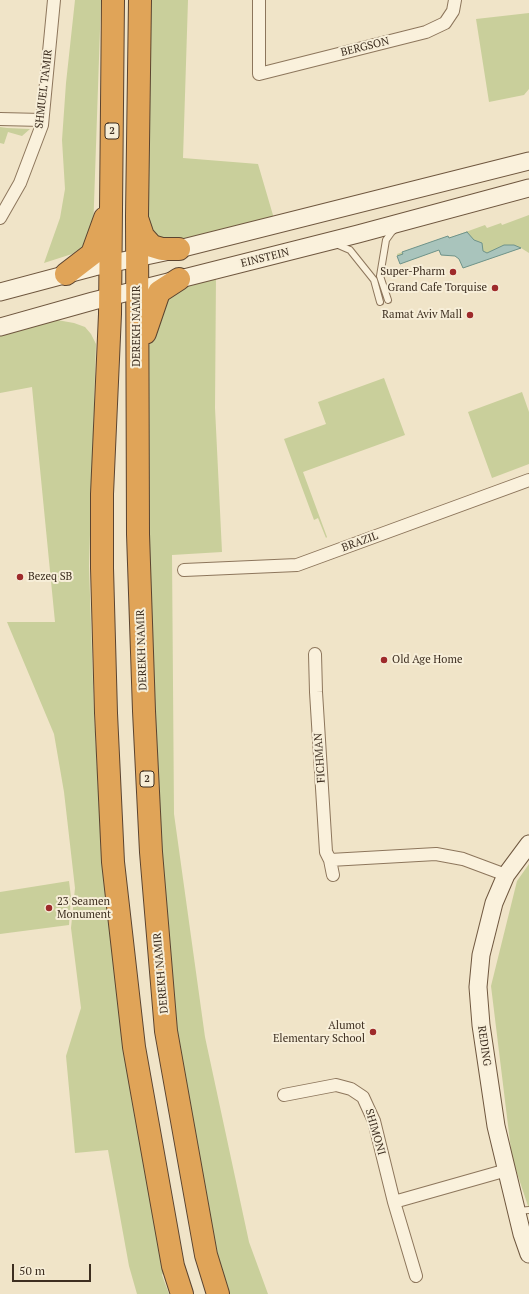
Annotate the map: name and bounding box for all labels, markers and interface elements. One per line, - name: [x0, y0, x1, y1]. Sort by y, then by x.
- street label: BERGSON: [339, 35, 391, 59]
- street label: SHMUEL TAMIR: [33, 49, 55, 129]
- road number: 2: [105, 123, 119, 139]
- street label: EINSTEIN: [239, 246, 291, 270]
- place label: Super-Pharm: [380, 265, 445, 279]
- marker: Super-Pharm: [448, 267, 458, 277]
- place label: Grand Cafe Torquise: [388, 281, 487, 295]
- marker: Grand Cafe Torquise: [490, 283, 500, 293]
- street label: DEREKH NAMIR: [130, 285, 144, 367]
- place label: Ramat Aviv Mall: [382, 308, 462, 322]
- marker: Ramat Aviv Mall: [465, 310, 475, 320]
- street label: BRAZIL: [340, 529, 380, 555]
- place label: Bezeq SB: [28, 570, 72, 584]
- marker: Bezeq SB: [15, 572, 25, 582]
- street label: DEREKH NAMIR: [134, 609, 150, 691]
- place label: Old Age Home: [392, 653, 462, 667]
- marker: Old Age Home: [379, 655, 389, 665]
- street label: FICHMAN: [312, 733, 328, 783]
- road number: 2: [140, 771, 154, 787]
- place label: 23 Seamen Monument: [57, 895, 111, 921]
- marker: 23 Seamen Monument: [44, 903, 54, 913]
- street label: DEREKH NAMIR: [151, 932, 171, 1014]
- place label: Alumot Elementary School: [273, 1019, 365, 1045]
- street label: REDING: [475, 1025, 493, 1067]
- marker: Alumot Elementary School: [368, 1027, 378, 1037]
- street label: SHIMONI: [362, 1107, 388, 1157]
- scale bar: [14, 1256, 93, 1282]
- text: 50 m: [19, 1263, 45, 1278]

